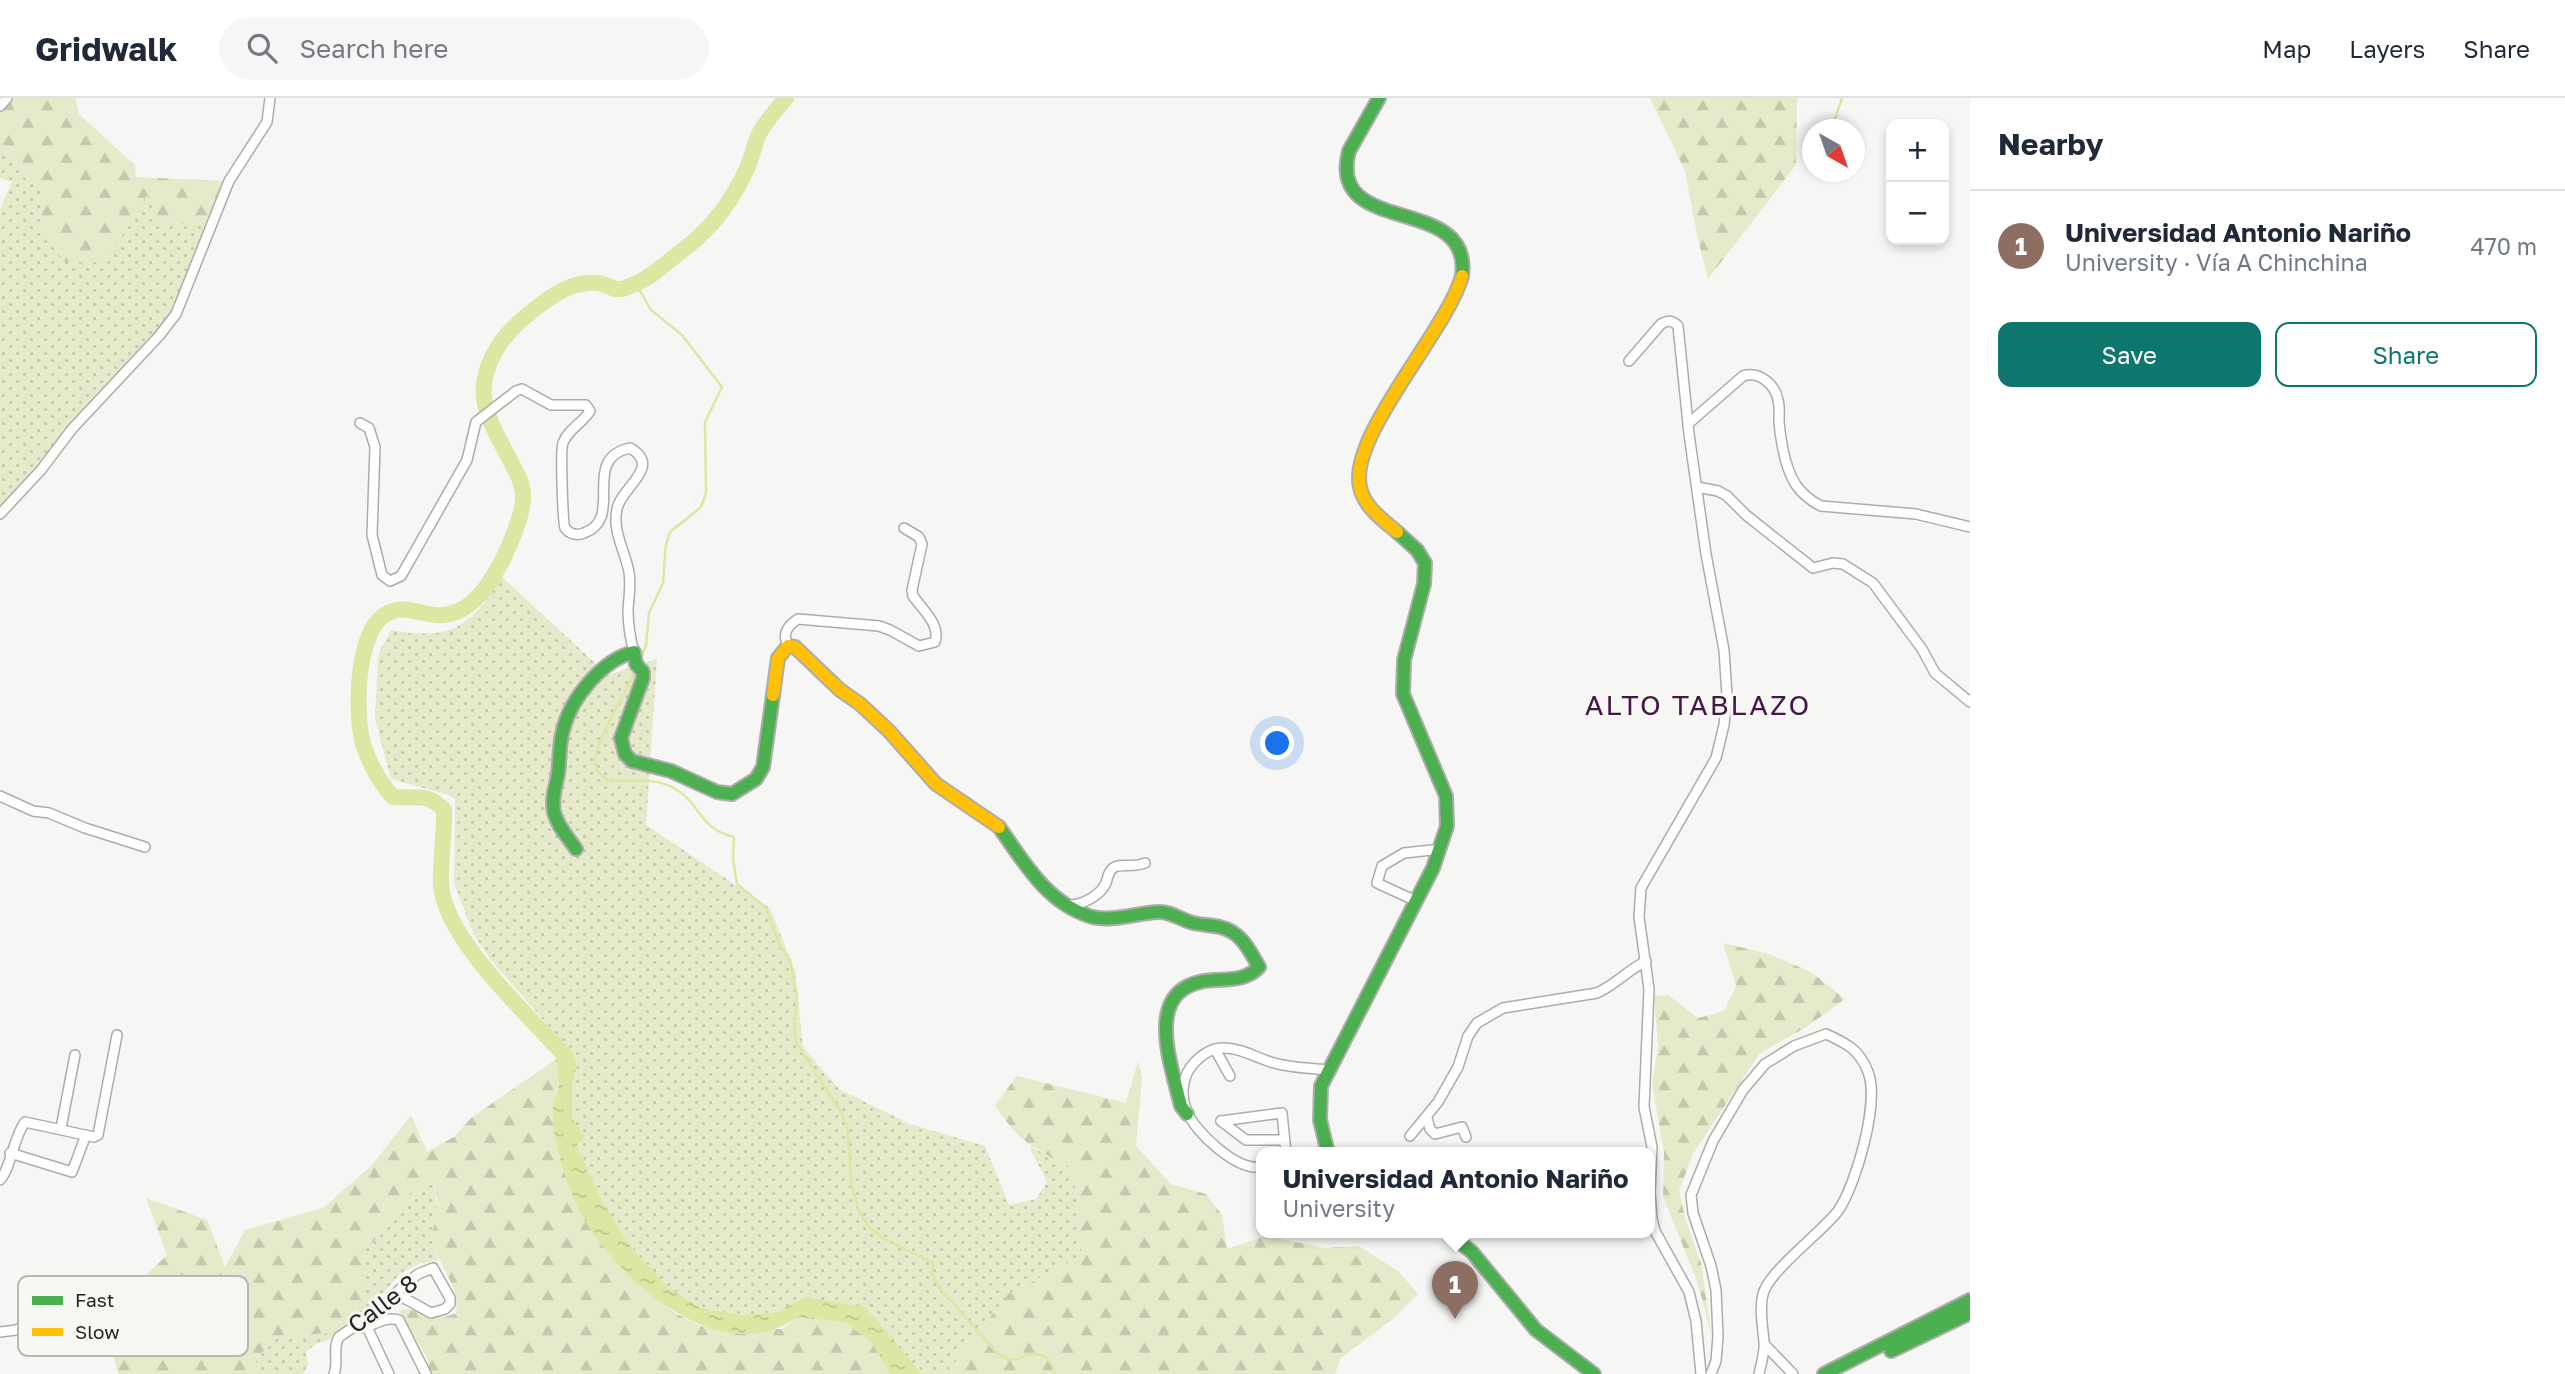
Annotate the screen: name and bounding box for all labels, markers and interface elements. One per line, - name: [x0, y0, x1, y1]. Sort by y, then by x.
- search box: [219, 17, 709, 80]
- text: Gridwalk: [35, 29, 177, 68]
- icon: search: [243, 29, 281, 67]
- text: Search here: [299, 33, 448, 64]
- text: Map: [2262, 34, 2311, 63]
- text: Layers: [2349, 34, 2425, 63]
- text: Share: [2463, 34, 2530, 63]
- north arrow: [1802, 119, 1865, 182]
- map controls: [1886, 119, 1949, 245]
- button: +: [1886, 119, 1949, 182]
- text: Nearby: [1998, 126, 2103, 162]
- button: −: [1886, 182, 1949, 245]
- text: Universidad Antonio Nariño: [2065, 217, 2411, 248]
- text: 1: [2015, 232, 2027, 260]
- text: 470 m: [2470, 232, 2537, 260]
- text: University · Vía A Chinchina: [2065, 248, 2368, 276]
- button: Save: [1998, 322, 2261, 387]
- button: Share: [2275, 322, 2537, 387]
- district label: ALTO TABLAZO: [1585, 688, 1811, 721]
- your location: [1260, 726, 1294, 760]
- popup: [1256, 1147, 1655, 1238]
- text: Universidad Antonio Nariño: [1282, 1163, 1629, 1194]
- text: University: [1282, 1194, 1395, 1222]
- pin: 1: [1432, 1261, 1478, 1319]
- street label: Calle 8: [342, 1267, 422, 1339]
- legend: [18, 1276, 248, 1356]
- text: Fast: [75, 1288, 114, 1311]
- text: Slow: [75, 1320, 120, 1343]

